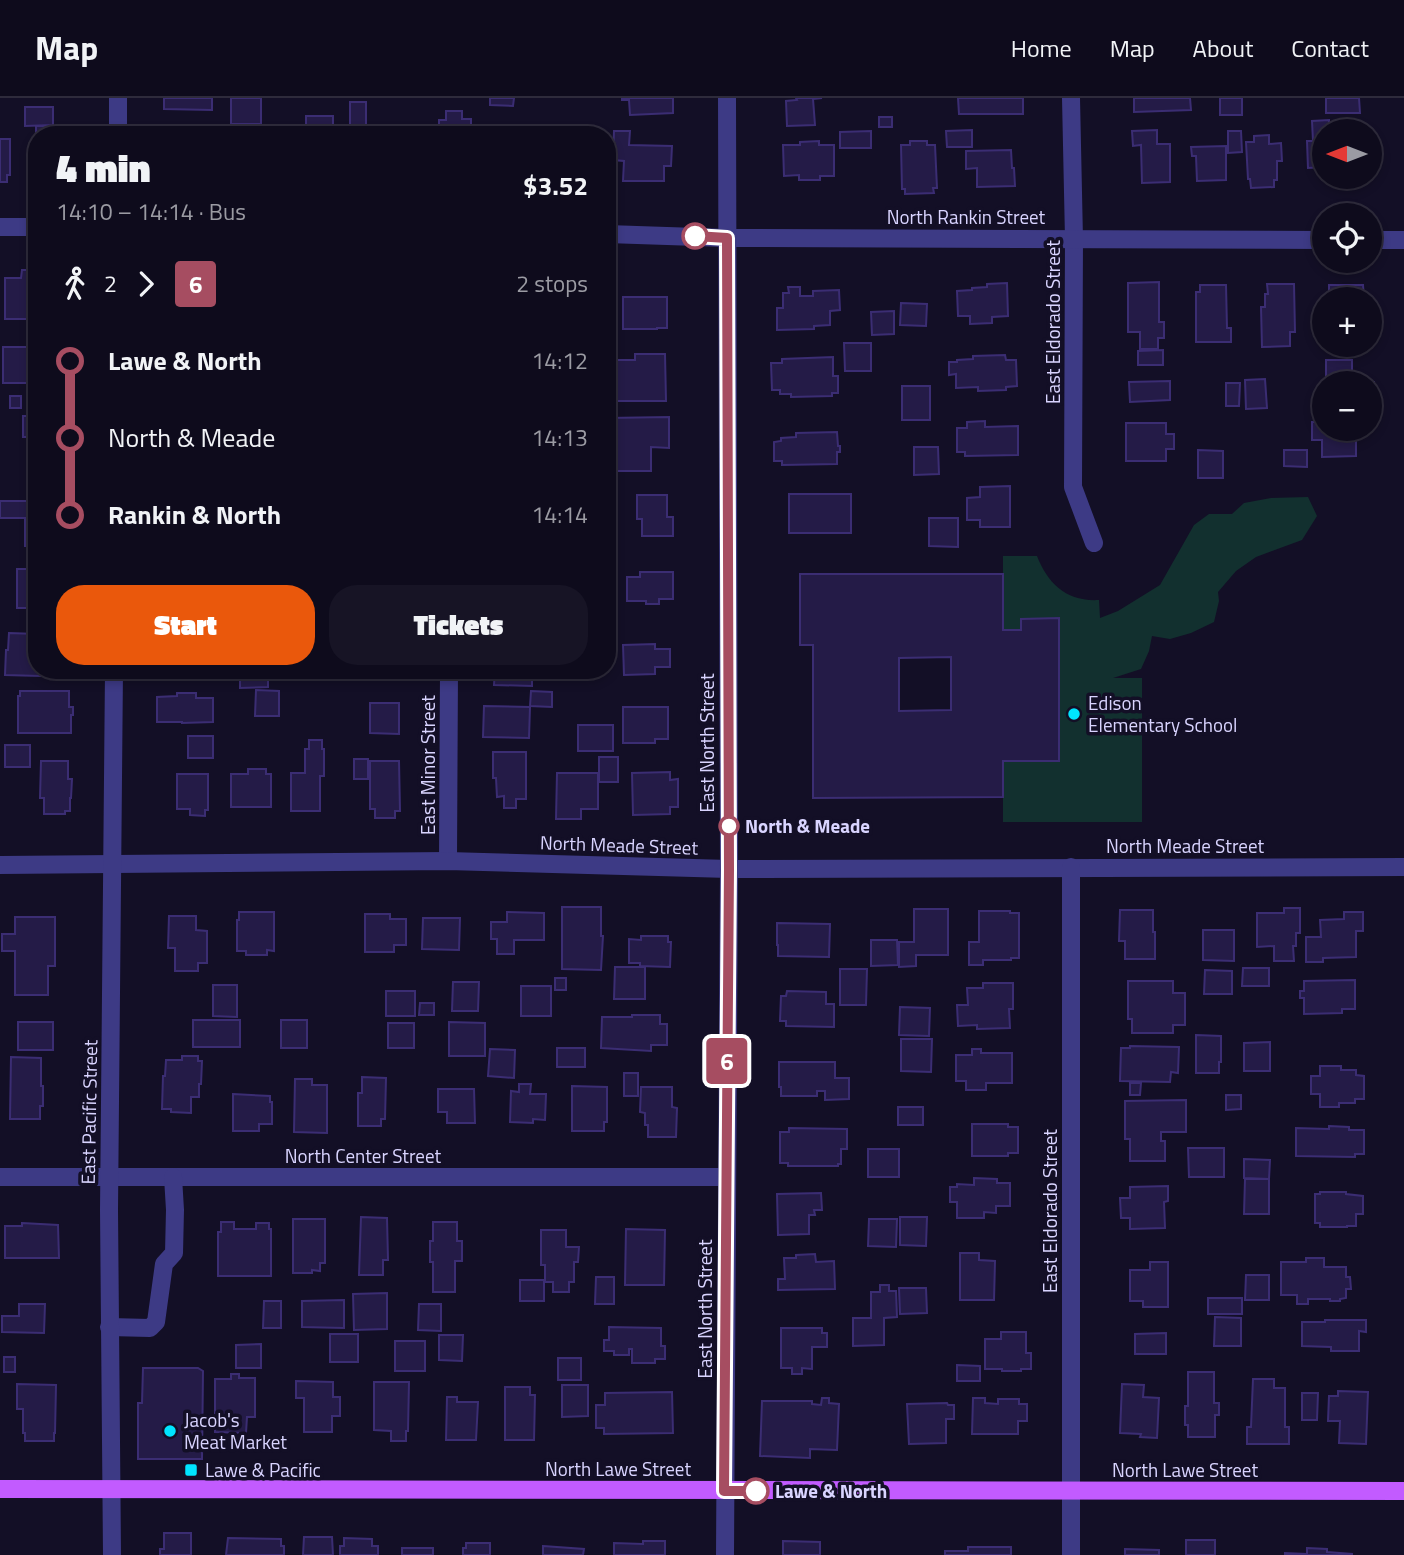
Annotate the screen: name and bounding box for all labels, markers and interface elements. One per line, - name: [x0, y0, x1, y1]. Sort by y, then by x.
- text: Map: [35, 23, 98, 73]
- text: Home: [1011, 30, 1072, 66]
- text: Map: [1110, 30, 1155, 66]
- text: About: [1193, 30, 1253, 66]
- text: Contact: [1291, 30, 1369, 66]
- north arrow: [1312, 119, 1382, 189]
- map controls: [1312, 119, 1382, 441]
- text: 4 min: [56, 139, 150, 197]
- text: $3.52: [523, 166, 588, 205]
- text: 14:10 – 14:14 · Bus: [56, 194, 246, 229]
- street label: North Rankin Street: [887, 202, 1046, 231]
- button: locate: [1312, 203, 1382, 273]
- unlabelled marker: [682, 223, 708, 249]
- street label: East Eldorado Street: [1038, 240, 1067, 404]
- icon: walk: [56, 265, 94, 303]
- icon: forward: [127, 265, 165, 303]
- text: 2: [104, 266, 117, 301]
- text: 6: [189, 266, 202, 302]
- text: 2 stops: [516, 266, 588, 301]
- button: +: [1312, 287, 1382, 357]
- text: Lawe & North: [108, 341, 262, 380]
- text: 14:12: [531, 343, 588, 378]
- button: −: [1312, 371, 1382, 441]
- text: North & Meade: [108, 418, 275, 457]
- text: 14:13: [531, 420, 588, 455]
- text: Rankin & North: [108, 495, 281, 534]
- text: 14:14: [531, 497, 588, 532]
- button: Start: [56, 585, 315, 665]
- button: Tickets: [329, 585, 588, 665]
- street label: East North Street: [692, 673, 721, 813]
- place label: Edison Elementary School: [1088, 688, 1237, 739]
- street label: East Minor Street: [413, 695, 442, 835]
- marker: Edison Elementary School: [1066, 706, 1082, 722]
- place label: North & Meade: [745, 811, 870, 840]
- marker: North & Meade: [719, 816, 739, 836]
- street label: North Meade Street: [539, 827, 699, 862]
- street label: North Meade Street: [1106, 831, 1264, 860]
- line badge: 6: [704, 1038, 750, 1084]
- street label: East Pacific Street: [73, 1039, 104, 1185]
- text: 6: [720, 1043, 734, 1079]
- street label: East Eldorado Street: [1035, 1129, 1064, 1293]
- street label: North Center Street: [285, 1141, 441, 1170]
- street label: East North Street: [690, 1239, 719, 1379]
- place label: Jacob's Meat Market: [184, 1405, 287, 1456]
- marker: Jacob's Meat Market: [162, 1423, 178, 1439]
- street label: North Lawe Street: [545, 1454, 691, 1483]
- place label: Lawe & Pacific: [205, 1455, 321, 1484]
- street label: North Lawe Street: [1112, 1455, 1258, 1484]
- marker: Lawe & Pacific: [183, 1462, 199, 1478]
- place label: Lawe & North: [775, 1476, 887, 1505]
- marker: Lawe & North: [743, 1478, 769, 1504]

